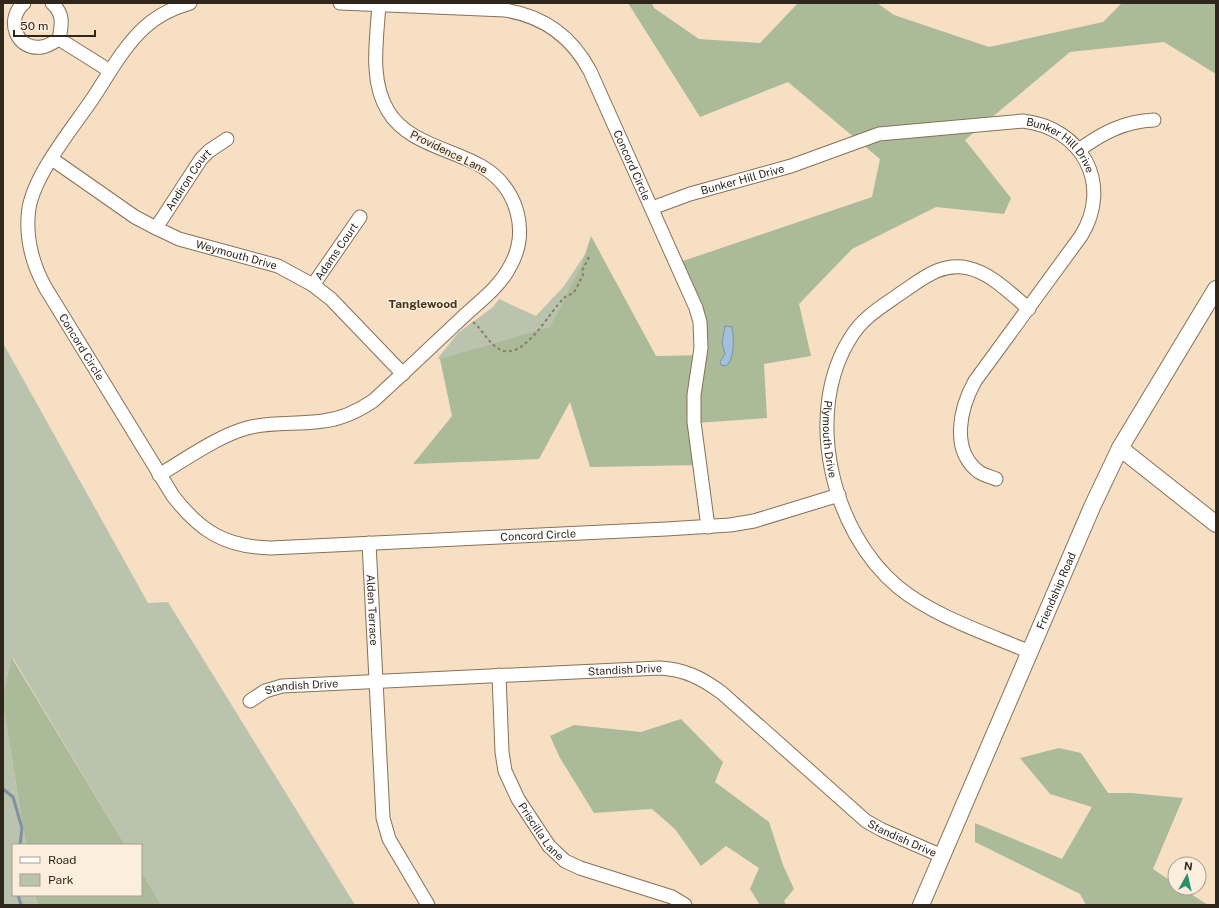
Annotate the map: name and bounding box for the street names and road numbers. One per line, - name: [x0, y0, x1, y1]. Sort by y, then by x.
- street label: Bunker Hill Drive: [1025, 116, 1096, 174]
- street label: Providence Lane: [408, 128, 490, 176]
- street label: Concord Circle: [611, 128, 653, 202]
- street label: Andiron Court: [163, 147, 213, 213]
- street label: Bunker Hill Drive: [699, 162, 786, 197]
- street label: Adams Court: [312, 220, 360, 282]
- street label: Weymouth Drive: [194, 238, 278, 271]
- street label: Concord Circle: [57, 312, 107, 382]
- street label: Plymouth Drive: [821, 400, 839, 479]
- street label: Concord Circle: [500, 527, 576, 543]
- street label: Friendship Road: [1034, 550, 1078, 631]
- street label: Alden Terrace: [365, 574, 380, 646]
- street label: Standish Drive: [588, 662, 662, 677]
- street label: Standish Drive: [263, 677, 339, 697]
- street label: Priscilla Lane: [516, 800, 566, 863]
- street label: Standish Drive: [866, 817, 939, 859]

